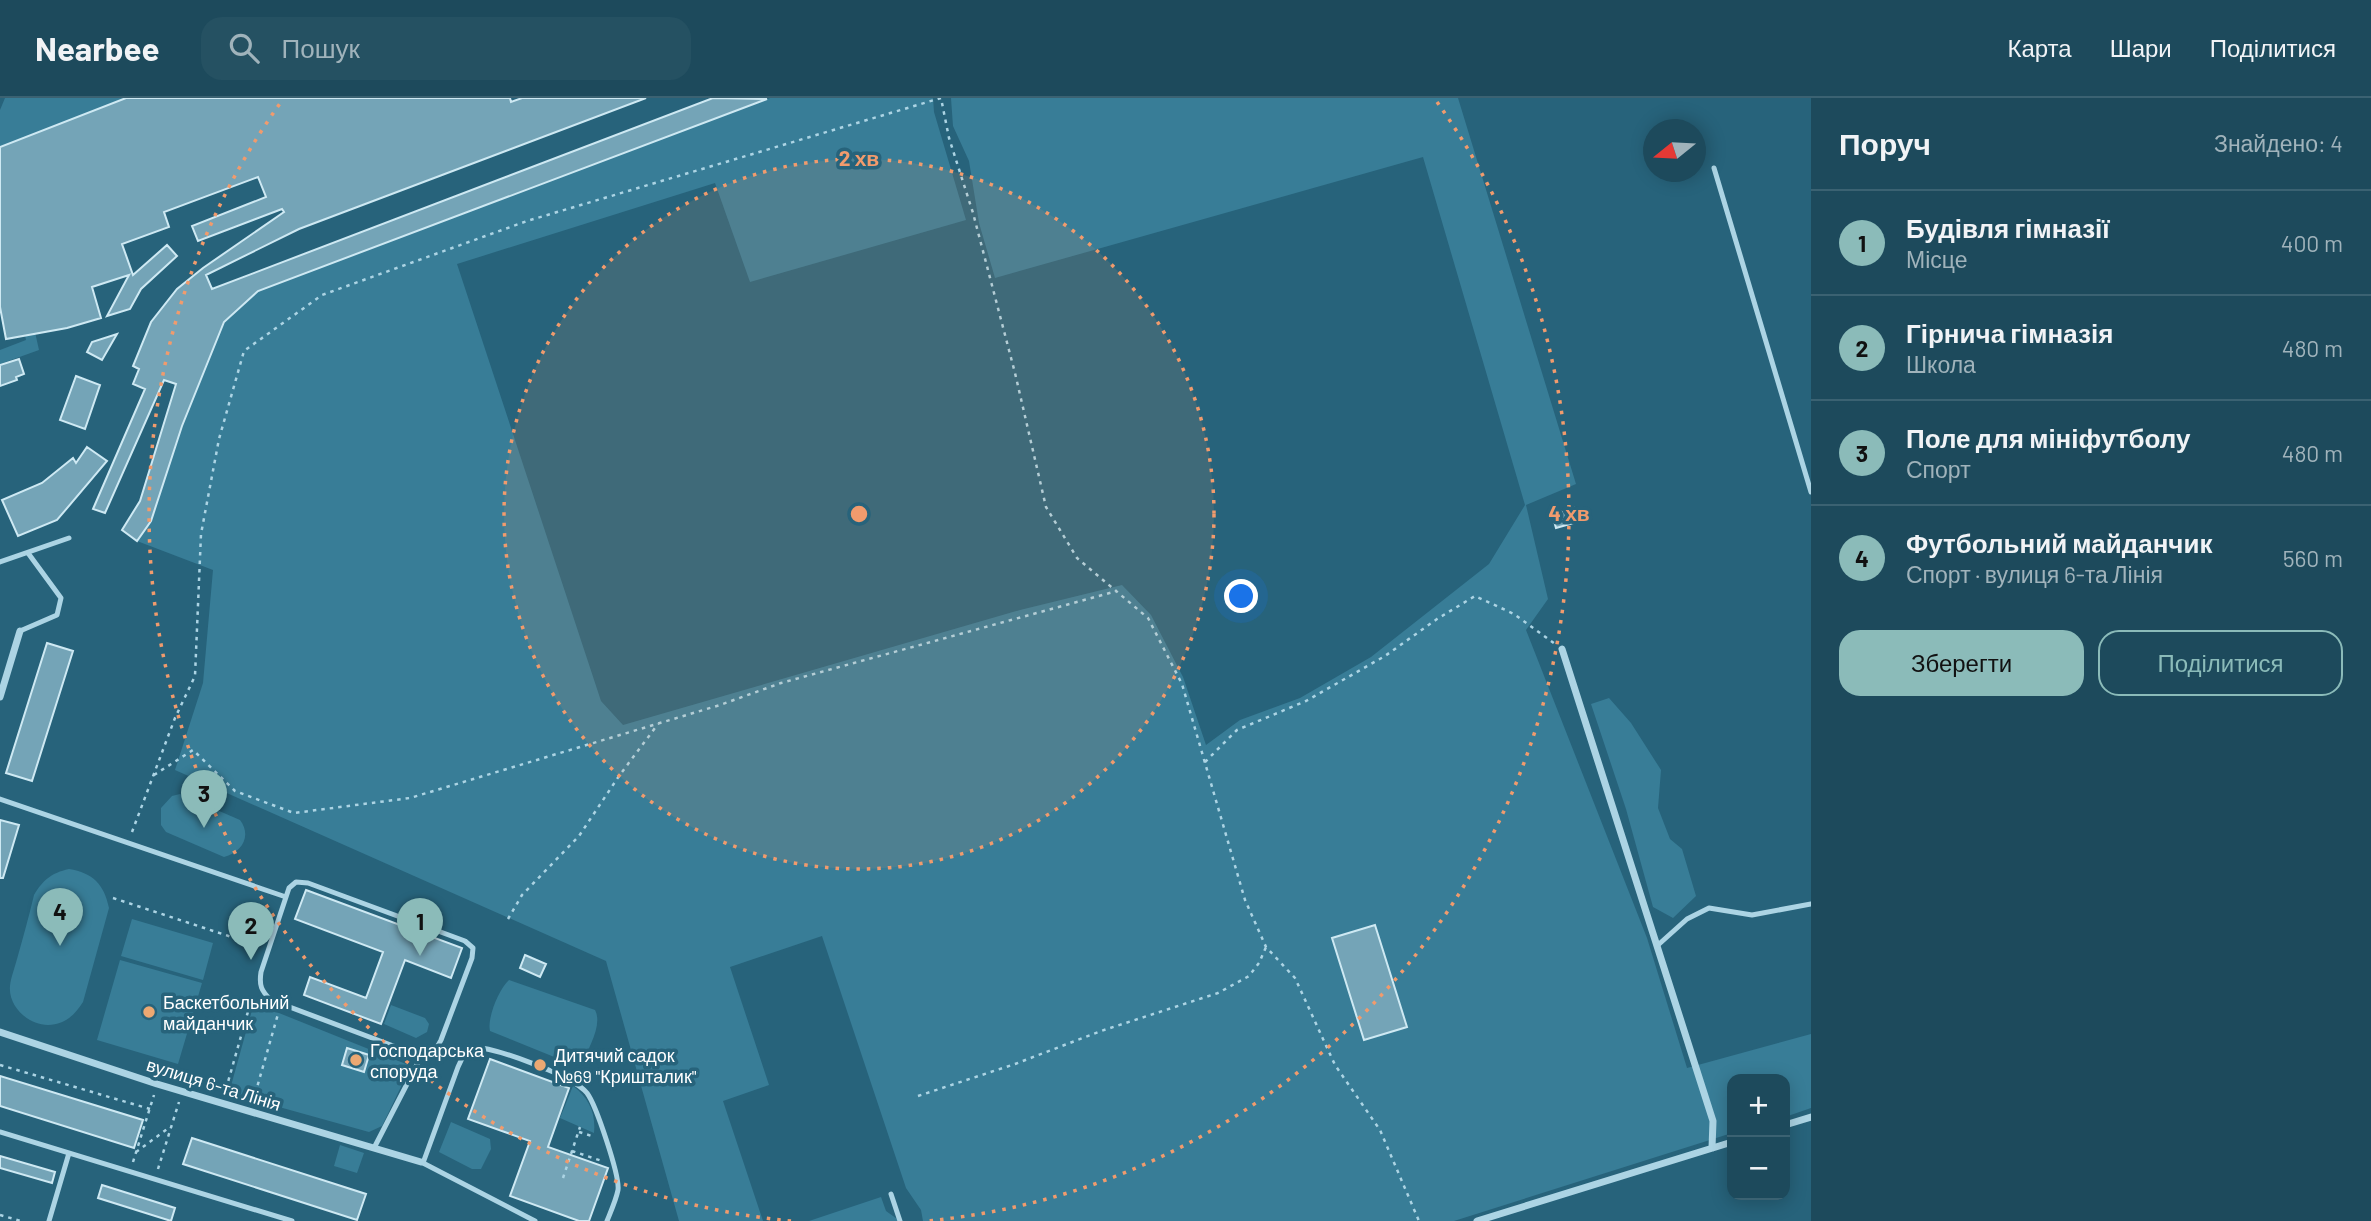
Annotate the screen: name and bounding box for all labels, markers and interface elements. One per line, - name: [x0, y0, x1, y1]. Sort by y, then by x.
- search box: [201, 17, 691, 80]
- text: Nearbee: [35, 28, 159, 68]
- icon: search: [225, 29, 263, 67]
- text: Пошук: [281, 32, 360, 63]
- text: Карта: [2007, 33, 2072, 62]
- text: Шари: [2110, 33, 2172, 62]
- text: Поділитися: [2210, 33, 2336, 62]
- north arrow: [1643, 119, 1706, 182]
- text: Поруч: [1839, 125, 1931, 161]
- text: Знайдено: 4: [2214, 129, 2343, 157]
- text: 2 хв: [839, 145, 879, 170]
- text: Будівля гімназії: [1906, 212, 2110, 243]
- text: 1: [1858, 229, 1866, 257]
- text: 400 m: [2281, 229, 2343, 257]
- text: Місце: [1906, 245, 1967, 273]
- text: Гірнича гімназія: [1906, 317, 2113, 348]
- text: 2: [1856, 334, 1868, 362]
- text: 480 m: [2282, 334, 2343, 362]
- text: Школа: [1906, 350, 1976, 378]
- text: Поле для мініфутболу: [1906, 422, 2190, 453]
- text: 3: [1856, 439, 1868, 467]
- text: 480 m: [2282, 439, 2343, 467]
- text: Спорт: [1906, 455, 1971, 483]
- text: 4 хв: [1548, 500, 1590, 525]
- centre of rings: [847, 502, 871, 526]
- text: Футбольний майданчик: [1906, 527, 2212, 558]
- text: 4: [1855, 544, 1869, 572]
- text: 560 m: [2283, 544, 2343, 572]
- text: Спорт · вулиця 6-та Лінія: [1906, 560, 2163, 588]
- your location: [1224, 579, 1258, 613]
- button: Зберегти: [1839, 630, 2084, 696]
- button: Поділитися: [2098, 630, 2343, 696]
- pin: 3: [181, 770, 227, 828]
- pin: 4: [37, 888, 83, 946]
- pin: 1: [397, 898, 443, 956]
- pin: 2: [228, 902, 274, 960]
- place label: Баскетбольний майданчик: [163, 991, 289, 1034]
- marker: Баскетбольний майданчик: [141, 1004, 157, 1020]
- place label: Господарська споруда: [370, 1039, 485, 1082]
- place label: Дитячий садок №69 "Кришталик": [554, 1044, 697, 1087]
- marker: Господарська споруда: [348, 1052, 364, 1068]
- street label: вулиця 6-та Лінія: [144, 1053, 284, 1115]
- marker: Дитячий садок №69 "Кришталик": [532, 1057, 548, 1073]
- map controls: [1727, 1074, 1790, 1200]
- button: +: [1727, 1074, 1790, 1137]
- button: −: [1727, 1137, 1790, 1200]

